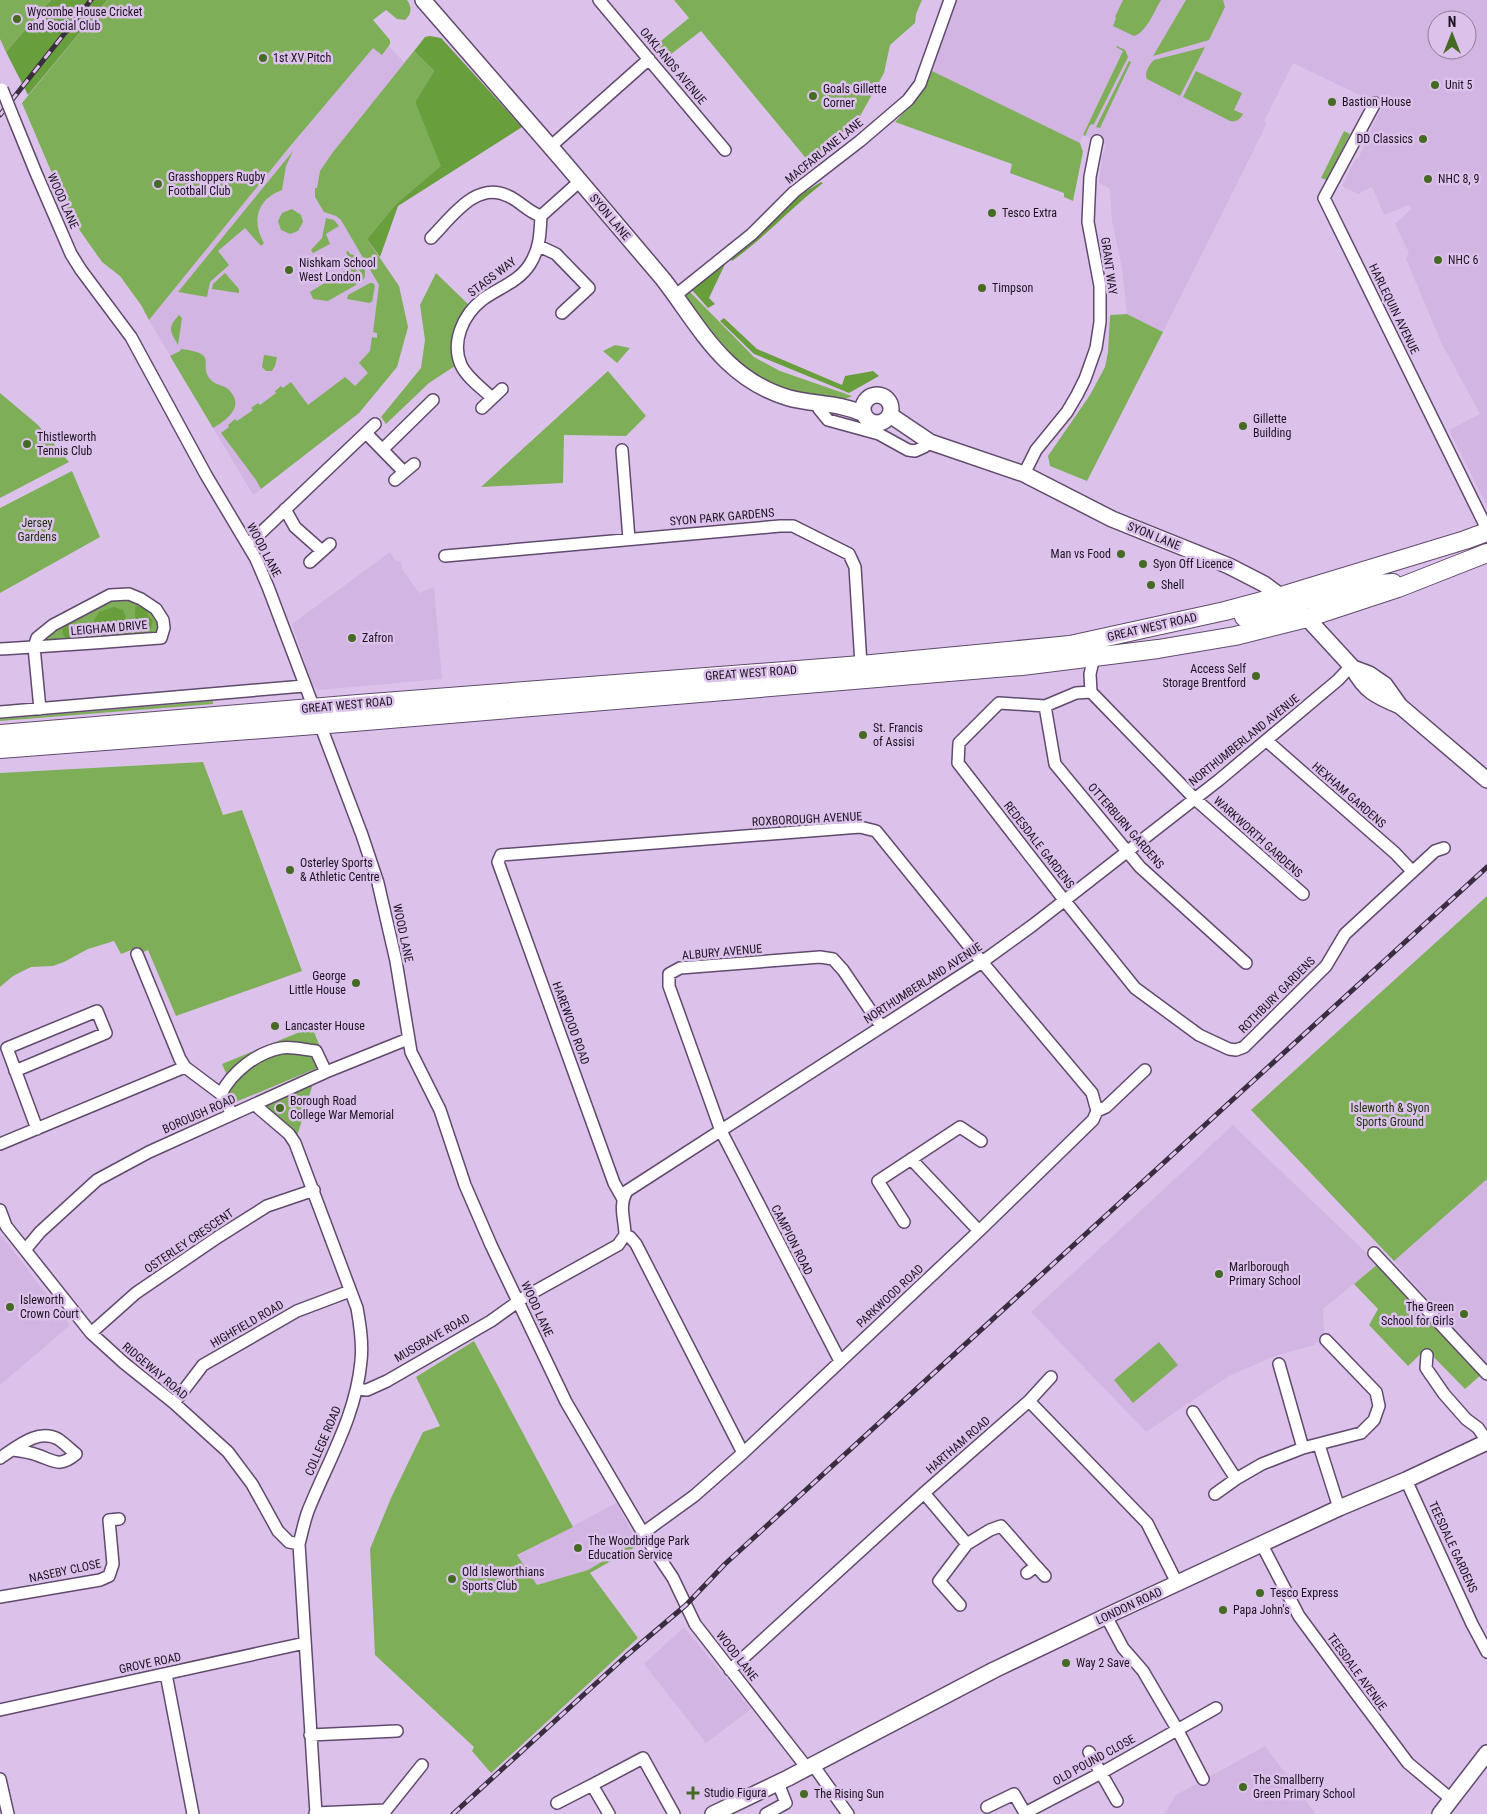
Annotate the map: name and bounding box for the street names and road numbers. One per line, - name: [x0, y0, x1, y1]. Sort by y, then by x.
- street label: OAKLANDS AVENUE: [637, 25, 709, 107]
- street label: MACFARLANE LANE: [782, 115, 866, 187]
- street label: WOOD LANE: [45, 171, 81, 231]
- street label: SYON LANE: [587, 191, 633, 243]
- street label: GRANT WAY: [1098, 236, 1120, 296]
- street label: STAGS WAY: [465, 254, 519, 300]
- street label: HARLEQUIN AVENUE: [1366, 261, 1422, 357]
- street label: SYON PARK GARDENS: [669, 505, 775, 529]
- street label: SYON LANE: [1125, 519, 1183, 553]
- street label: WOOD LANE: [244, 521, 284, 579]
- street label: GREAT WEST ROAD: [1106, 610, 1198, 644]
- street label: LEIGHAM DRIVE: [70, 618, 148, 638]
- street label: GREAT WEST ROAD: [705, 663, 797, 683]
- street label: NORTHUMBERLAND AVENUE: [1186, 691, 1302, 789]
- street label: GREAT WEST ROAD: [301, 694, 393, 716]
- street label: HEXHAM GARDENS: [1309, 759, 1389, 831]
- street label: OTTERBURN GARDENS: [1085, 780, 1167, 872]
- street label: WARKWORTH GARDENS: [1211, 794, 1305, 880]
- street label: REDESDALE GARDENS: [1001, 799, 1077, 891]
- street label: ROXBOROUGH AVENUE: [751, 809, 863, 829]
- street label: WOOD LANE: [390, 903, 416, 963]
- street label: NORTHUMBERLAND AVENUE: [861, 940, 985, 1026]
- street label: ALBURY AVENUE: [681, 942, 763, 962]
- street label: ROTHBURY GARDENS: [1236, 954, 1318, 1036]
- street label: HAREWOOD ROAD: [550, 980, 593, 1067]
- street label: BOROUGH ROAD: [160, 1092, 238, 1136]
- street label: CAMPION ROAD: [768, 1202, 816, 1278]
- street label: OSTERLEY CRESCENT: [142, 1206, 236, 1276]
- street label: PARKWOOD ROAD: [854, 1261, 926, 1330]
- street label: WOOD LANE: [518, 1279, 556, 1339]
- street label: HIGHFIELD ROAD: [208, 1297, 286, 1351]
- street label: MUSGRAVE ROAD: [392, 1311, 472, 1365]
- street label: RIDGEWAY ROAD: [120, 1340, 191, 1402]
- street label: COLLEGE ROAD: [302, 1404, 344, 1478]
- street label: HARTHAM ROAD: [923, 1413, 993, 1477]
- street label: TEESDALE GARDENS: [1426, 1499, 1480, 1595]
- street label: NASEBY CLOSE: [28, 1557, 102, 1585]
- street label: LONDON ROAD: [1094, 1584, 1164, 1627]
- street label: WOOD LANE: [713, 1628, 761, 1684]
- street label: TEESDALE AVENUE: [1324, 1631, 1390, 1713]
- street label: GROVE ROAD: [118, 1650, 183, 1676]
- street label: OLD POUND CLOSE: [1051, 1732, 1138, 1788]

